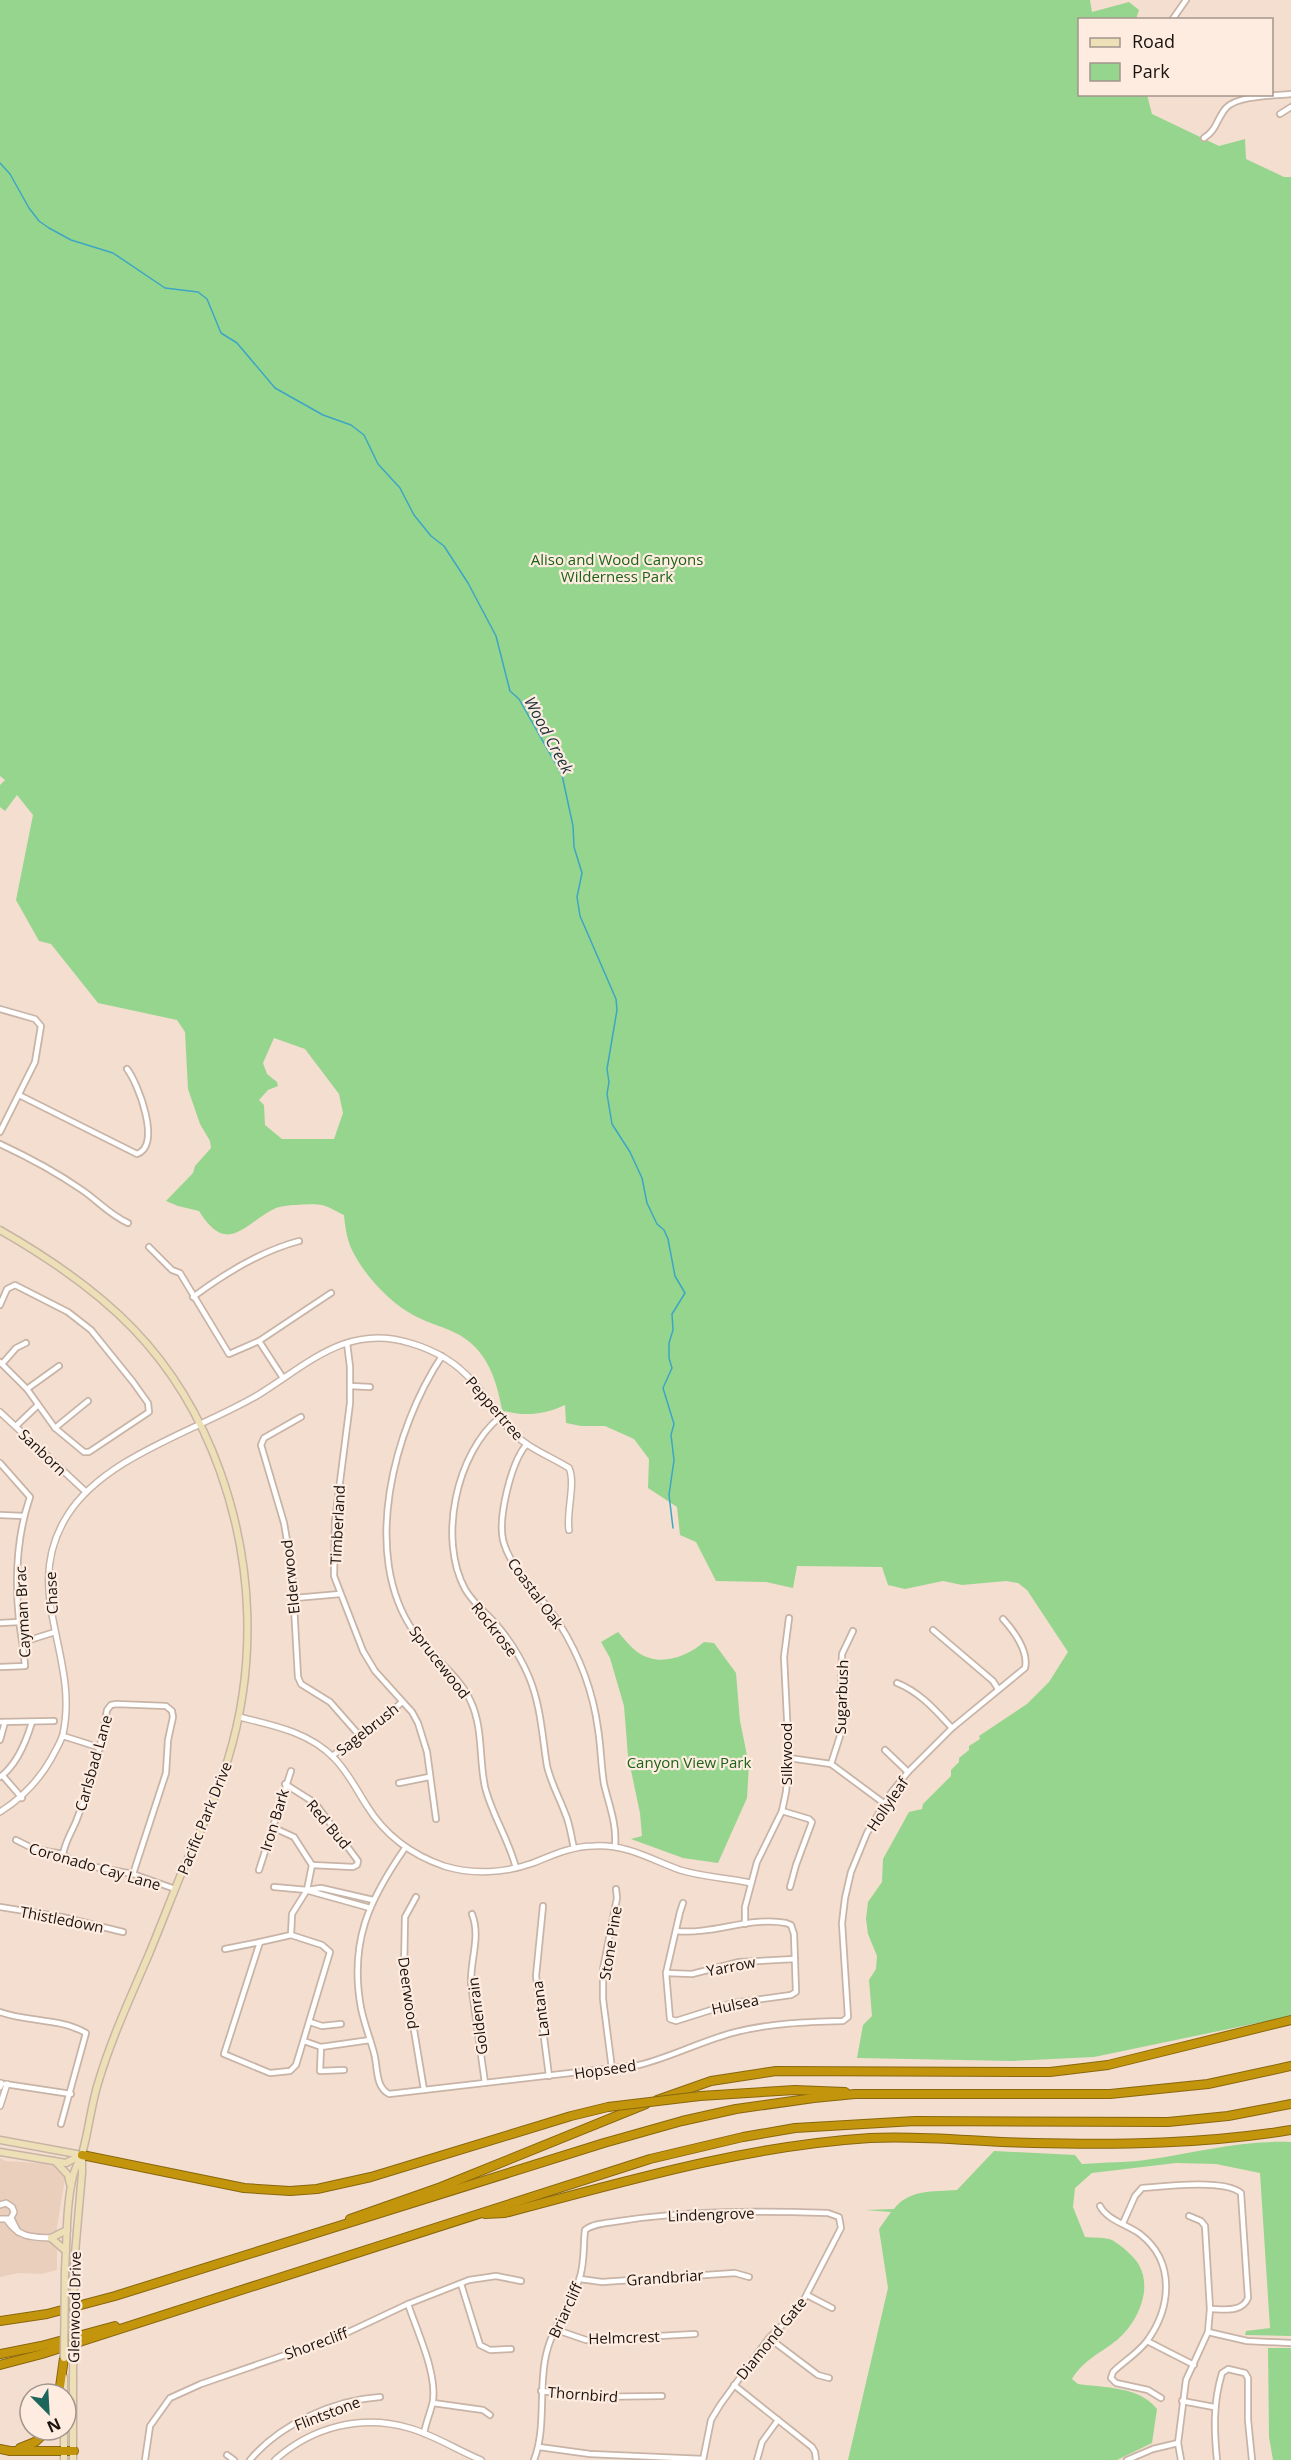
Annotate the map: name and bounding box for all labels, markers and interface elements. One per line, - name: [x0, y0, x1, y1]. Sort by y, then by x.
- legend: [1078, 18, 1273, 96]
- text: Road: [1132, 29, 1175, 53]
- text: Park: [1132, 59, 1170, 83]
- park label: Aliso and Wood Canyons Wilderness Park: [531, 549, 703, 586]
- water label: Wood Creek: [519, 693, 579, 779]
- street label: Peppertree: [462, 1372, 528, 1444]
- street label: Sanborn: [15, 1424, 71, 1480]
- street label: Timberland: [325, 1484, 349, 1566]
- street label: Elderwood: [276, 1539, 304, 1615]
- street label: Coastal Oak: [503, 1553, 569, 1633]
- street label: Cayman Brac: [10, 1566, 34, 1658]
- street label: Chase: [40, 1571, 62, 1615]
- street label: Rockrose: [467, 1598, 523, 1660]
- street label: Sprucewood: [405, 1621, 475, 1703]
- street label: Sugarbush: [830, 1659, 852, 1735]
- street label: Sagebrush: [332, 1698, 402, 1760]
- street label: Carlsbad Lane: [70, 1713, 116, 1813]
- street label: Silkwood: [776, 1723, 796, 1785]
- park label: Canyon View Park: [627, 1752, 751, 1772]
- street label: Pacific Park Drive: [172, 1759, 236, 1877]
- street label: Hollyleaf: [862, 1772, 913, 1835]
- street label: Iron Bark: [255, 1786, 293, 1854]
- street label: Red Bud: [302, 1795, 356, 1853]
- street label: Coronado Cay Lane: [27, 1838, 163, 1894]
- street label: Thistledown: [18, 1901, 106, 1937]
- street label: Stone Pine: [594, 1905, 626, 1981]
- street label: Yarrow: [705, 1951, 758, 1981]
- street label: Deerwood: [394, 1956, 424, 2030]
- street label: Goldenrain: [462, 1976, 492, 2056]
- street label: Lantana: [527, 1980, 553, 2038]
- street label: Hulsea: [709, 1989, 761, 2019]
- street label: Hopseed: [573, 2055, 637, 2083]
- street label: Lindengrove: [667, 2202, 755, 2226]
- street label: Glenwood Drive: [63, 2251, 85, 2363]
- street label: Grandbriar: [626, 2264, 704, 2290]
- street label: Briarcliff: [543, 2278, 587, 2341]
- street label: Diamond Gate: [731, 2292, 811, 2384]
- street label: Shorecliff: [282, 2322, 351, 2364]
- street label: Helmcrest: [588, 2326, 660, 2348]
- north arrow: [18, 2382, 78, 2442]
- street label: Thornbird: [547, 2382, 619, 2406]
- street label: Flintstone: [291, 2391, 363, 2435]
- text: N: [44, 2413, 65, 2438]

